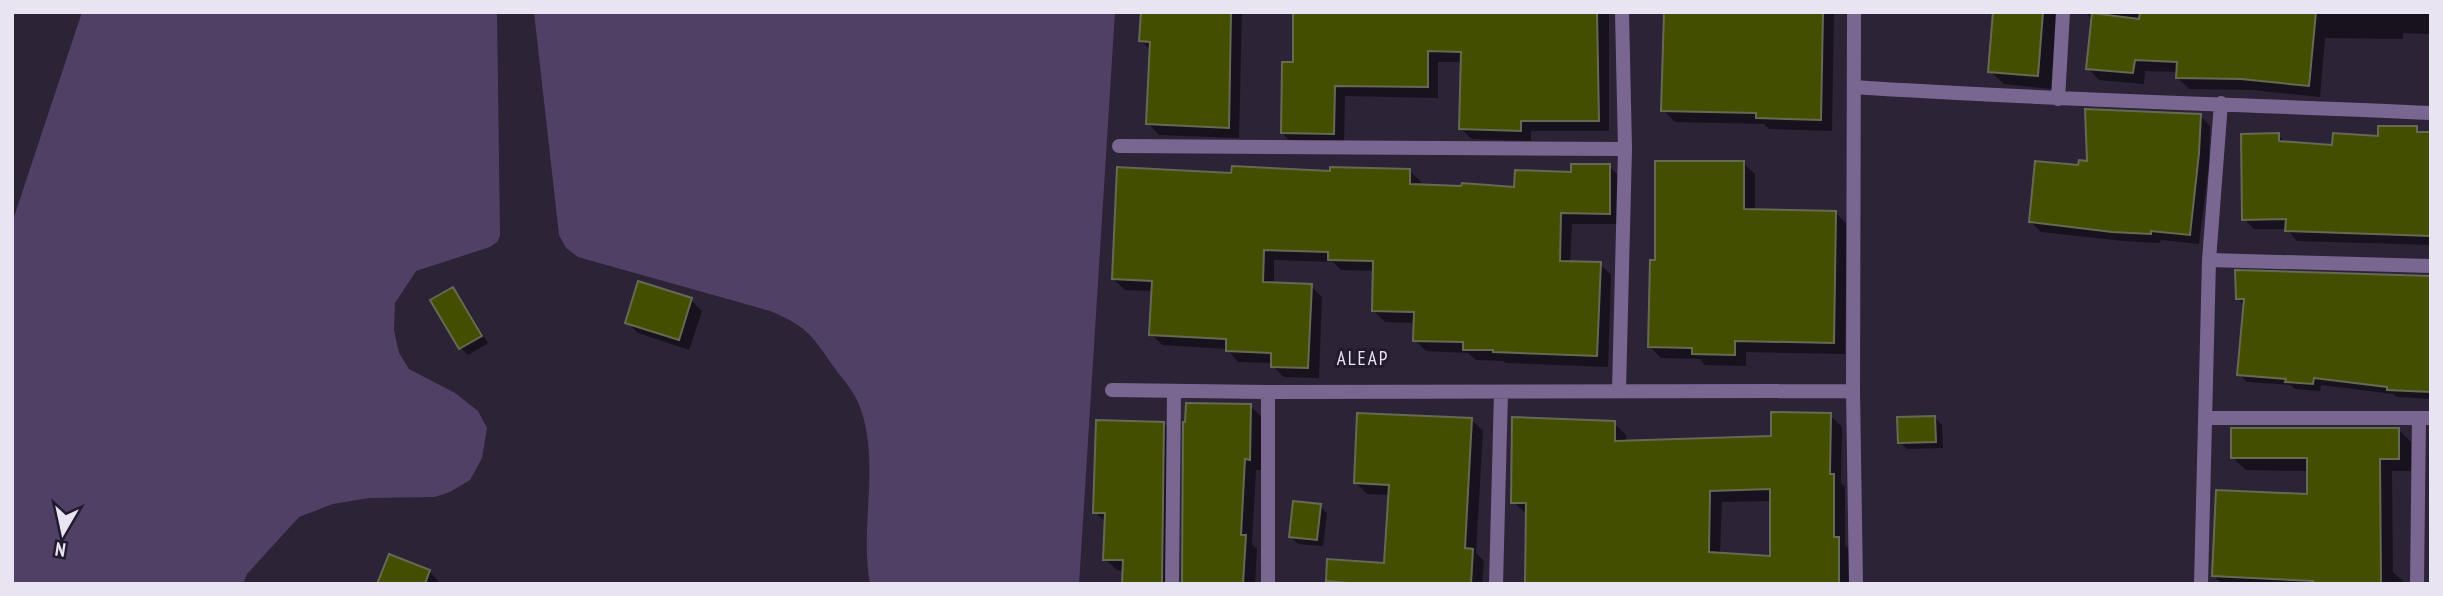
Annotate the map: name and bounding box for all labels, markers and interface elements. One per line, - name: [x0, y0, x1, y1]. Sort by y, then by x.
- district label: ALEAP: [1337, 346, 1389, 370]
- north arrow: [28, 498, 98, 568]
- text: N: [53, 537, 67, 562]

